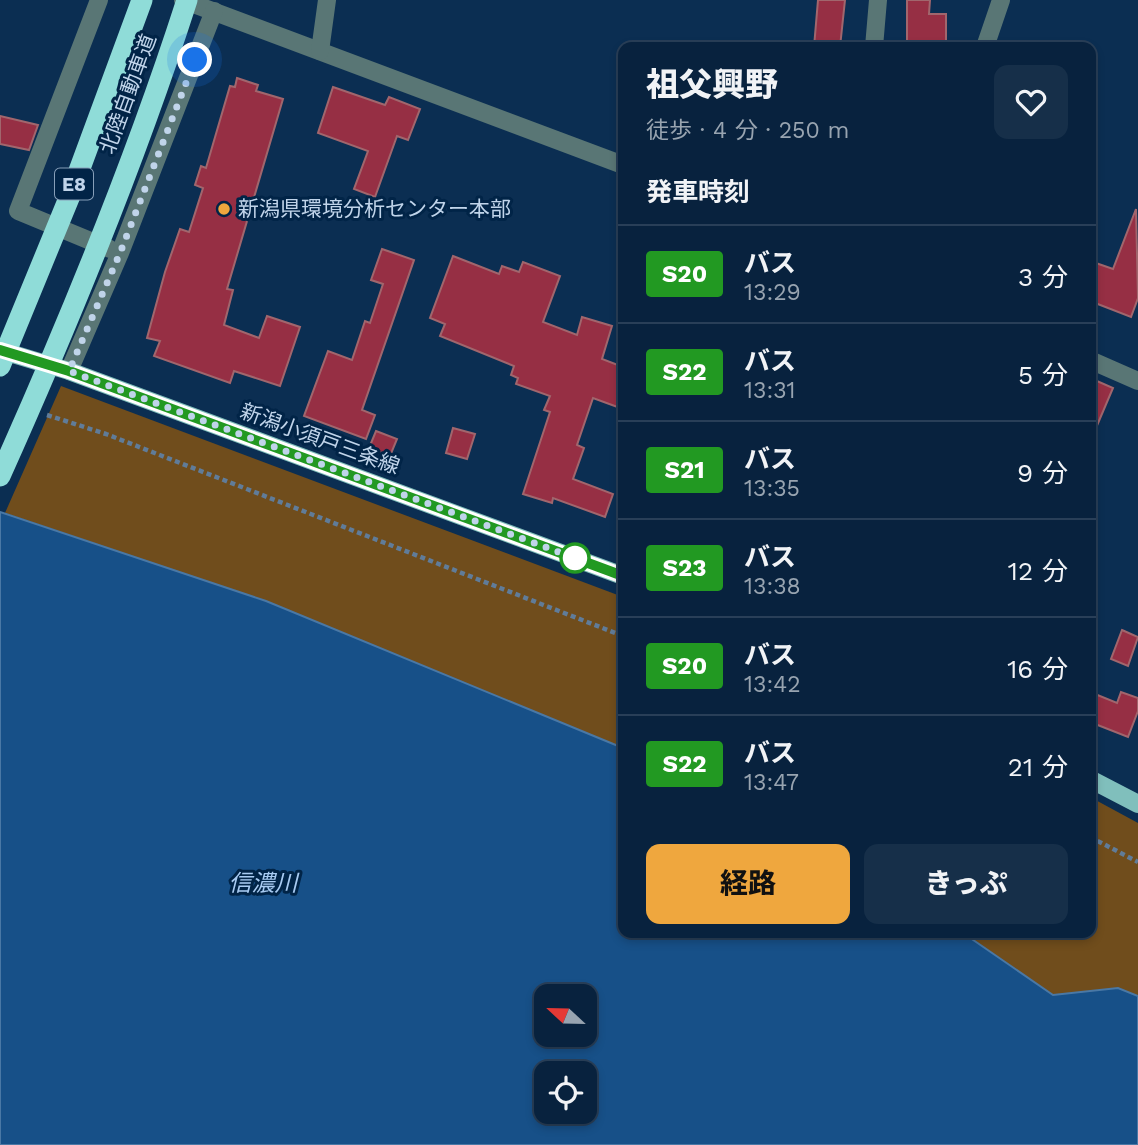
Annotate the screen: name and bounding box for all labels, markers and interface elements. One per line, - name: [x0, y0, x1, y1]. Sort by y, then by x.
- street label: 北陸自動車道: [94, 30, 161, 157]
- your location: [177, 42, 212, 77]
- text: 祖父興野: [646, 65, 778, 104]
- button: heart: [994, 65, 1068, 139]
- text: 徒歩 · 4 分 · 250 m: [646, 117, 850, 144]
- road number: E8: [55, 168, 93, 200]
- text: 発車時刻: [646, 177, 750, 207]
- place label: 新潟県環境分析センター本部: [238, 196, 511, 221]
- marker: 新潟県環境分析センター本部: [216, 201, 232, 217]
- text: バス: [744, 248, 796, 278]
- text: S20: [662, 260, 707, 288]
- text: 3 分: [1018, 262, 1068, 292]
- text: 13:29: [744, 279, 801, 306]
- text: バス: [744, 346, 796, 376]
- text: S22: [662, 358, 707, 386]
- text: 5 分: [1018, 360, 1068, 390]
- text: 13:31: [744, 377, 796, 404]
- street label: 新潟小須戸三条線: [237, 398, 403, 479]
- text: バス: [744, 444, 796, 474]
- text: S21: [664, 456, 705, 484]
- text: 9 分: [1017, 458, 1068, 488]
- text: 13:35: [744, 475, 800, 502]
- text: バス: [744, 542, 796, 572]
- unlabelled marker: [560, 543, 590, 573]
- text: S23: [662, 554, 707, 582]
- text: 12 分: [1008, 556, 1068, 586]
- text: 13:38: [744, 573, 801, 600]
- text: バス: [744, 640, 796, 670]
- text: S20: [662, 652, 707, 680]
- text: 16 分: [1007, 654, 1068, 684]
- text: 13:42: [744, 671, 801, 698]
- text: バス: [744, 738, 796, 768]
- text: S22: [662, 750, 707, 778]
- text: 21 分: [1008, 752, 1068, 782]
- text: 13:47: [744, 769, 799, 796]
- button: 経路: [646, 844, 850, 924]
- button: きっぷ: [864, 844, 1068, 924]
- water label: 信濃川: [229, 870, 301, 897]
- north arrow: [534, 984, 597, 1046]
- map controls: [534, 984, 597, 1124]
- button: locate: [534, 1061, 597, 1124]

